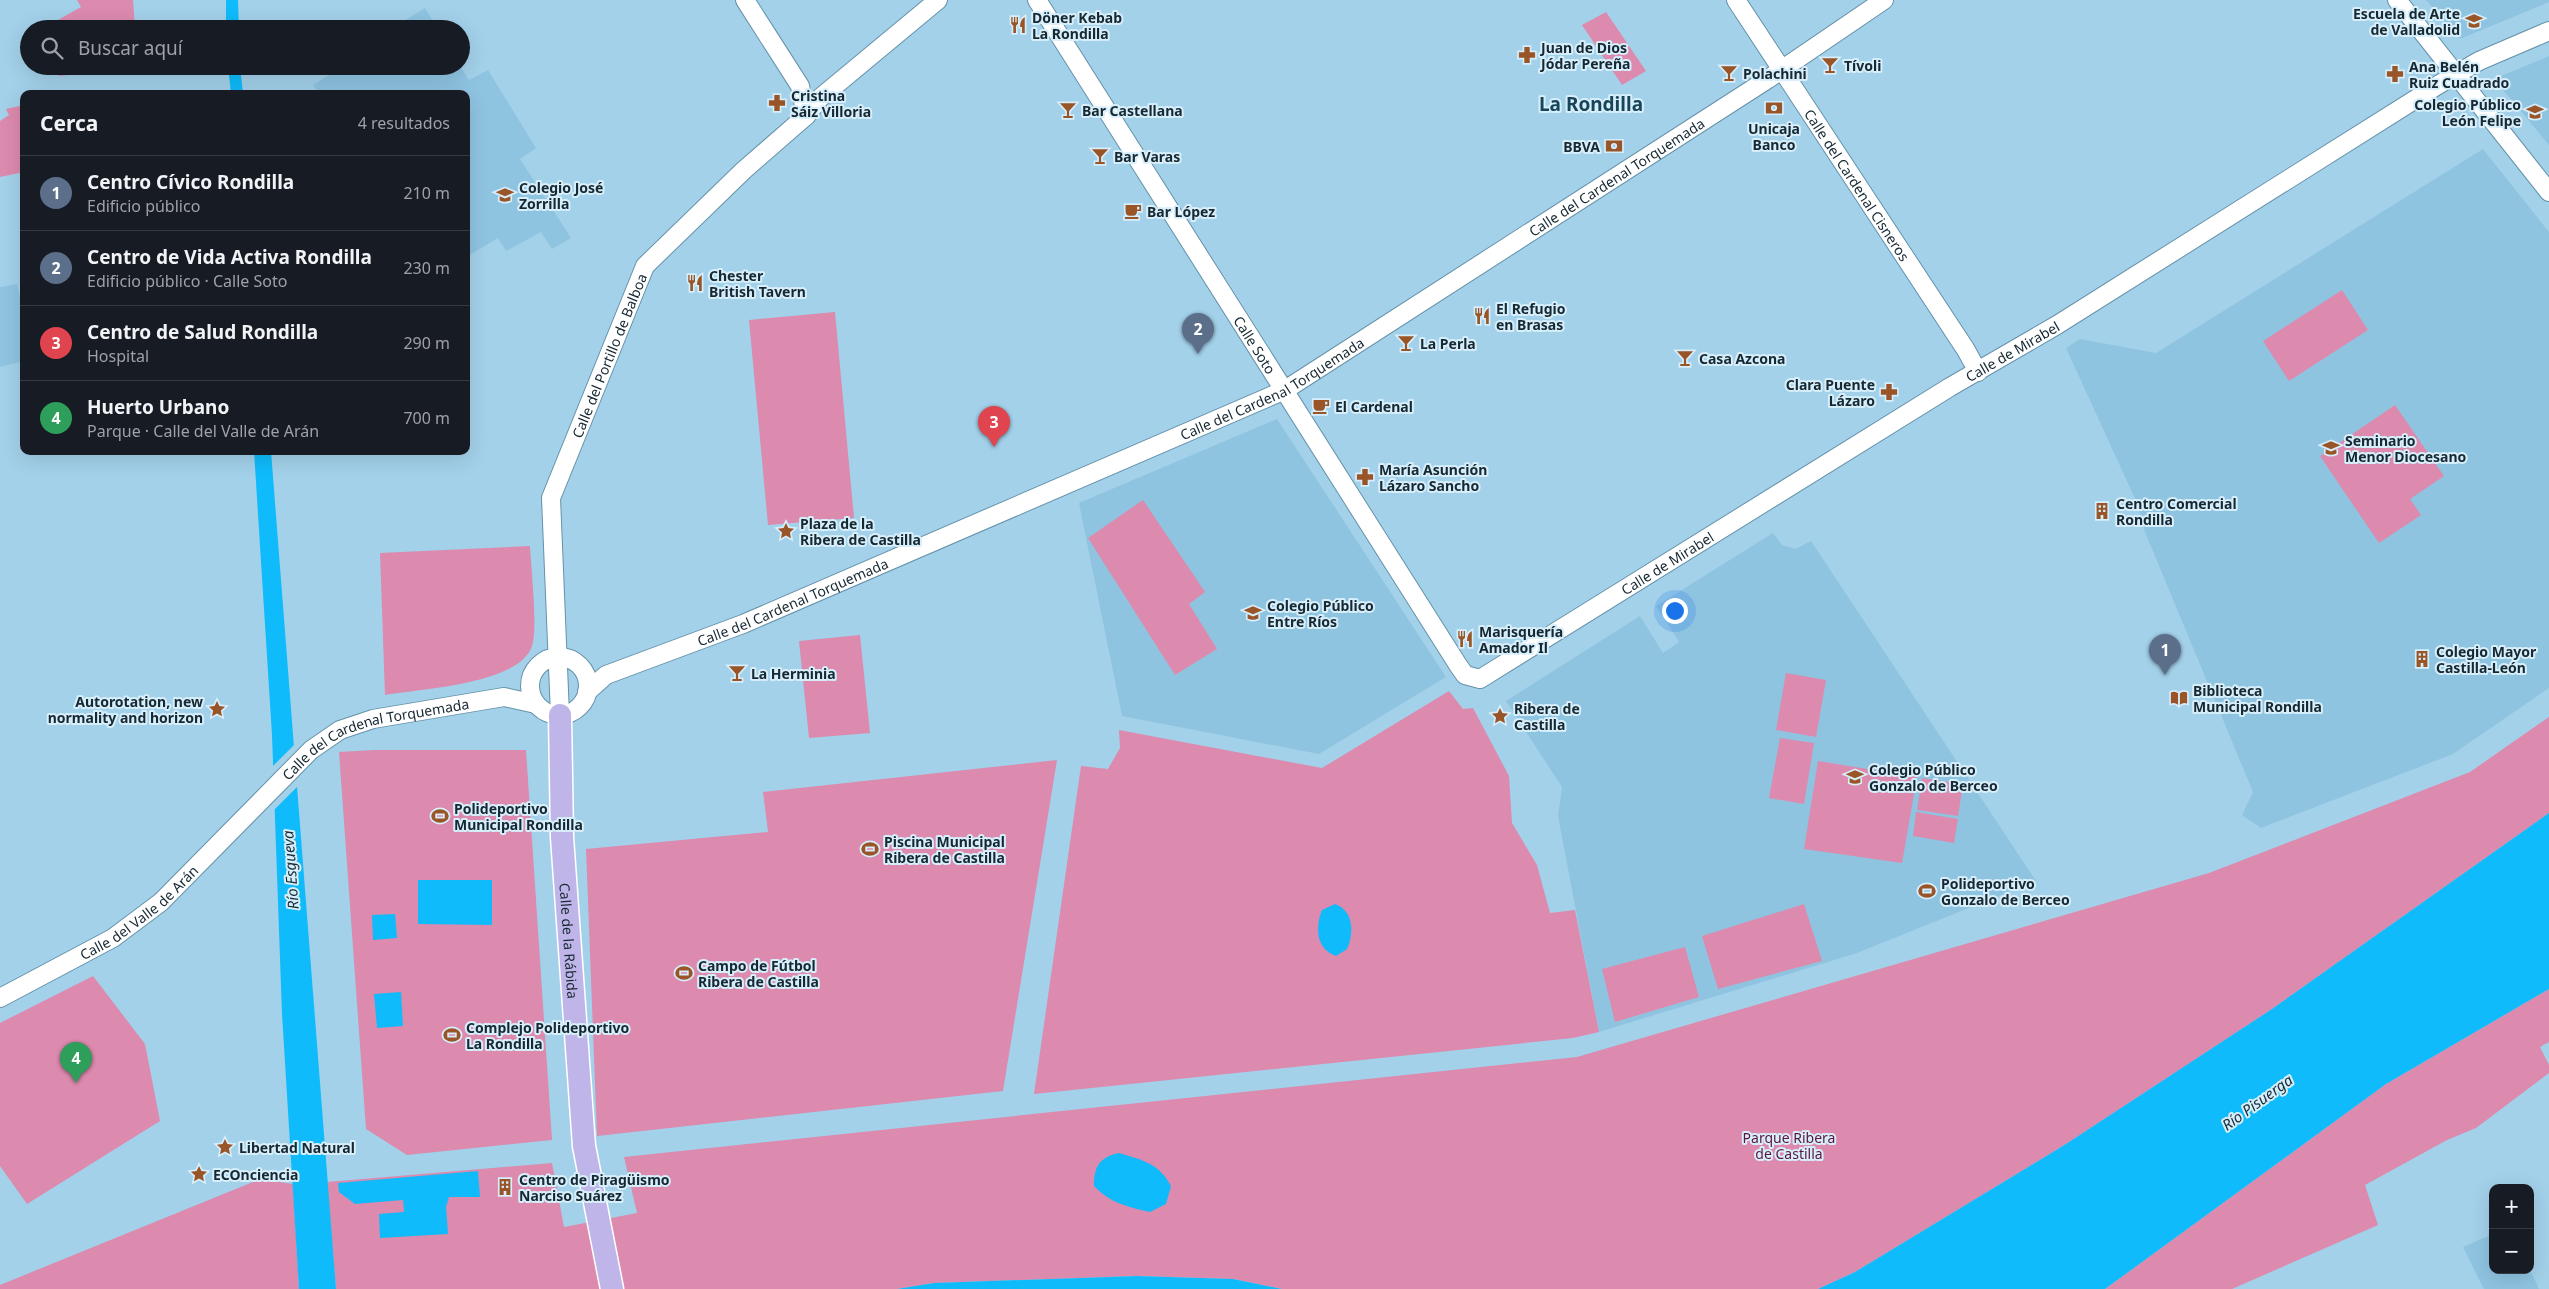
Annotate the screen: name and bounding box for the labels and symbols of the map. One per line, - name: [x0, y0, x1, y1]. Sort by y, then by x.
- place label: Escuela de Arte de Valladolid: [2353, 4, 2460, 39]
- place label: Döner Kebab La Rondilla: [1032, 8, 1122, 43]
- school or university icon: Escuela de Arte de Valladolid: [2464, 11, 2484, 31]
- restaurant icon: Döner Kebab La Rondilla: [1008, 15, 1028, 35]
- place label: Juan de Dios Jódar Pereña: [1539, 38, 1630, 73]
- pharmacy icon: Juan de Dios Jódar Pereña: [1517, 45, 1537, 65]
- bar icon: Tívoli: [1820, 55, 1840, 75]
- place label: Tívoli: [1844, 56, 1881, 75]
- place label: Ana Belén Ruiz Cuadrado: [2409, 57, 2510, 92]
- bar icon: Polachini: [1719, 63, 1739, 83]
- place label: Polachini: [1743, 64, 1807, 83]
- pharmacy icon: Ana Belén Ruiz Cuadrado: [2385, 64, 2405, 84]
- place label: Cristina Sáiz Villoria: [791, 86, 871, 121]
- district label: La Rondilla: [1539, 91, 1643, 117]
- pharmacy icon: Cristina Sáiz Villoria: [767, 93, 787, 113]
- place label: Colegio Público León Felipe: [2414, 95, 2521, 130]
- bank icon: Unicaja Banco: [1764, 98, 1784, 118]
- bar icon: Bar Castellana: [1058, 100, 1078, 120]
- place label: Bar Castellana: [1082, 101, 1183, 120]
- school or university icon: Colegio Público León Felipe: [2525, 102, 2545, 122]
- street label: Calle del Cardenal Cisneros: [1800, 105, 1914, 265]
- street label: Calle del Cardenal Torquemada: [1525, 113, 1708, 240]
- place label: Unicaja Banco: [1748, 119, 1800, 154]
- bank icon: BBVA: [1604, 136, 1624, 156]
- place label: BBVA: [1563, 137, 1600, 156]
- bar icon: Bar Varas: [1090, 146, 1110, 166]
- place label: Bar Varas: [1114, 147, 1180, 166]
- place label: Colegio José Zorrilla: [519, 178, 603, 213]
- school or university icon: Colegio José Zorrilla: [495, 185, 515, 205]
- cafe icon: Bar López: [1123, 201, 1143, 221]
- place label: Bar López: [1147, 202, 1215, 221]
- place label: Chester British Tavern: [709, 266, 806, 301]
- street label: Calle del Portillo de Balboa: [567, 270, 651, 441]
- restaurant icon: Chester British Tavern: [685, 273, 705, 293]
- place label: El Refugio en Brasas: [1496, 299, 1566, 334]
- restaurant icon: El Refugio en Brasas: [1472, 306, 1492, 326]
- street label: Calle Soto: [1230, 312, 1281, 377]
- pin: 2: [1182, 313, 1214, 354]
- street label: Calle de Mirabel: [1962, 316, 2063, 386]
- street label: Calle del Cardenal Torquemada: [1177, 332, 1367, 444]
- bar icon: La Perla: [1396, 333, 1416, 353]
- place label: La Perla: [1420, 334, 1476, 353]
- bar icon: Casa Azcona: [1675, 348, 1695, 368]
- place label: Casa Azcona: [1699, 349, 1785, 368]
- place label: Clara Puente Lázaro: [1786, 375, 1875, 410]
- pharmacy icon: Clara Puente Lázaro: [1879, 382, 1899, 402]
- cafe icon: El Cardenal: [1311, 396, 1331, 416]
- place label: El Cardenal: [1335, 397, 1413, 416]
- pin: 3: [978, 406, 1010, 447]
- place label: Seminario Menor Diocesano: [2345, 431, 2467, 466]
- school or university icon: Seminario Menor Diocesano: [2321, 438, 2341, 458]
- place label: María Asunción Lázaro Sancho: [1379, 460, 1487, 495]
- pharmacy icon: María Asunción Lázaro Sancho: [1355, 467, 1375, 487]
- place label: Centro Comercial Rondilla: [2116, 494, 2237, 529]
- building icon: Centro Comercial Rondilla: [2092, 501, 2112, 521]
- place label: Plaza de la Ribera de Castilla: [800, 514, 921, 549]
- place icon: Plaza de la Ribera de Castilla: [776, 521, 796, 541]
- street label: Calle de Mirabel: [1617, 527, 1717, 599]
- street label: Calle del Cardenal Torquemada: [694, 553, 891, 650]
- place label: Colegio Público Entre Ríos: [1267, 596, 1374, 631]
- your location: [1662, 598, 1688, 624]
- school or university icon: Colegio Público Entre Ríos: [1243, 603, 1263, 623]
- place label: Marisquería Amador Il: [1479, 622, 1563, 657]
- restaurant icon: Marisquería Amador Il: [1455, 629, 1475, 649]
- pin: 1: [2149, 634, 2181, 675]
- place label: Colegio Mayor Castilla-León: [2436, 642, 2537, 677]
- building icon: Colegio Mayor Castilla-León: [2412, 649, 2432, 669]
- bar icon: La Herminia: [727, 663, 747, 683]
- place label: La Herminia: [751, 664, 836, 683]
- place label: Biblioteca Municipal Rondilla: [2193, 681, 2322, 716]
- library icon: Biblioteca Municipal Rondilla: [2169, 688, 2189, 708]
- place label: Autorotation, new normality and horizon: [48, 692, 203, 727]
- street label: Calle del Cardenal Torquemada: [277, 694, 470, 784]
- place icon: Autorotation, new normality and horizon: [207, 699, 227, 719]
- place label: Ribera de Castilla: [1514, 699, 1580, 734]
- place icon: Ribera de Castilla: [1490, 706, 1510, 726]
- place label: Colegio Público Gonzalo de Berceo: [1869, 760, 1998, 795]
- school or university icon: Colegio Público Gonzalo de Berceo: [1845, 767, 1865, 787]
- place label: Polideportivo Municipal Rondilla: [454, 799, 583, 834]
- sports icon: Polideportivo Municipal Rondilla: [430, 806, 450, 826]
- water label: Río Esgueva: [277, 829, 303, 910]
- place label: Piscina Municipal Ribera de Castilla: [884, 832, 1005, 867]
- sports icon: Piscina Municipal Ribera de Castilla: [860, 839, 880, 859]
- street label: Calle del Valle de Arán: [76, 861, 202, 964]
- place label: Polideportivo Gonzalo de Berceo: [1941, 874, 2070, 909]
- sports icon: Polideportivo Gonzalo de Berceo: [1917, 881, 1937, 901]
- street label: Calle de la Rábida: [556, 882, 583, 999]
- place label: Campo de Fútbol Ribera de Castilla: [698, 956, 819, 991]
- sports icon: Campo de Fútbol Ribera de Castilla: [674, 963, 694, 983]
- place label: Complejo Polideportivo La Rondilla: [466, 1018, 629, 1053]
- sports icon: Complejo Polideportivo La Rondilla: [442, 1025, 462, 1045]
- pin: 4: [60, 1042, 92, 1083]
- water label: Río Pisuerga: [2218, 1069, 2297, 1134]
- park label: Parque Ribera de Castilla: [1743, 1128, 1835, 1163]
- place icon: Libertad Natural: [215, 1137, 235, 1157]
- place label: Libertad Natural: [239, 1138, 355, 1157]
- place icon: ECOnciencia: [189, 1164, 209, 1184]
- place label: ECOnciencia: [213, 1165, 298, 1184]
- place label: Centro de Piragüismo Narciso Suárez: [519, 1170, 670, 1205]
- building icon: Centro de Piragüismo Narciso Suárez: [495, 1177, 515, 1197]

